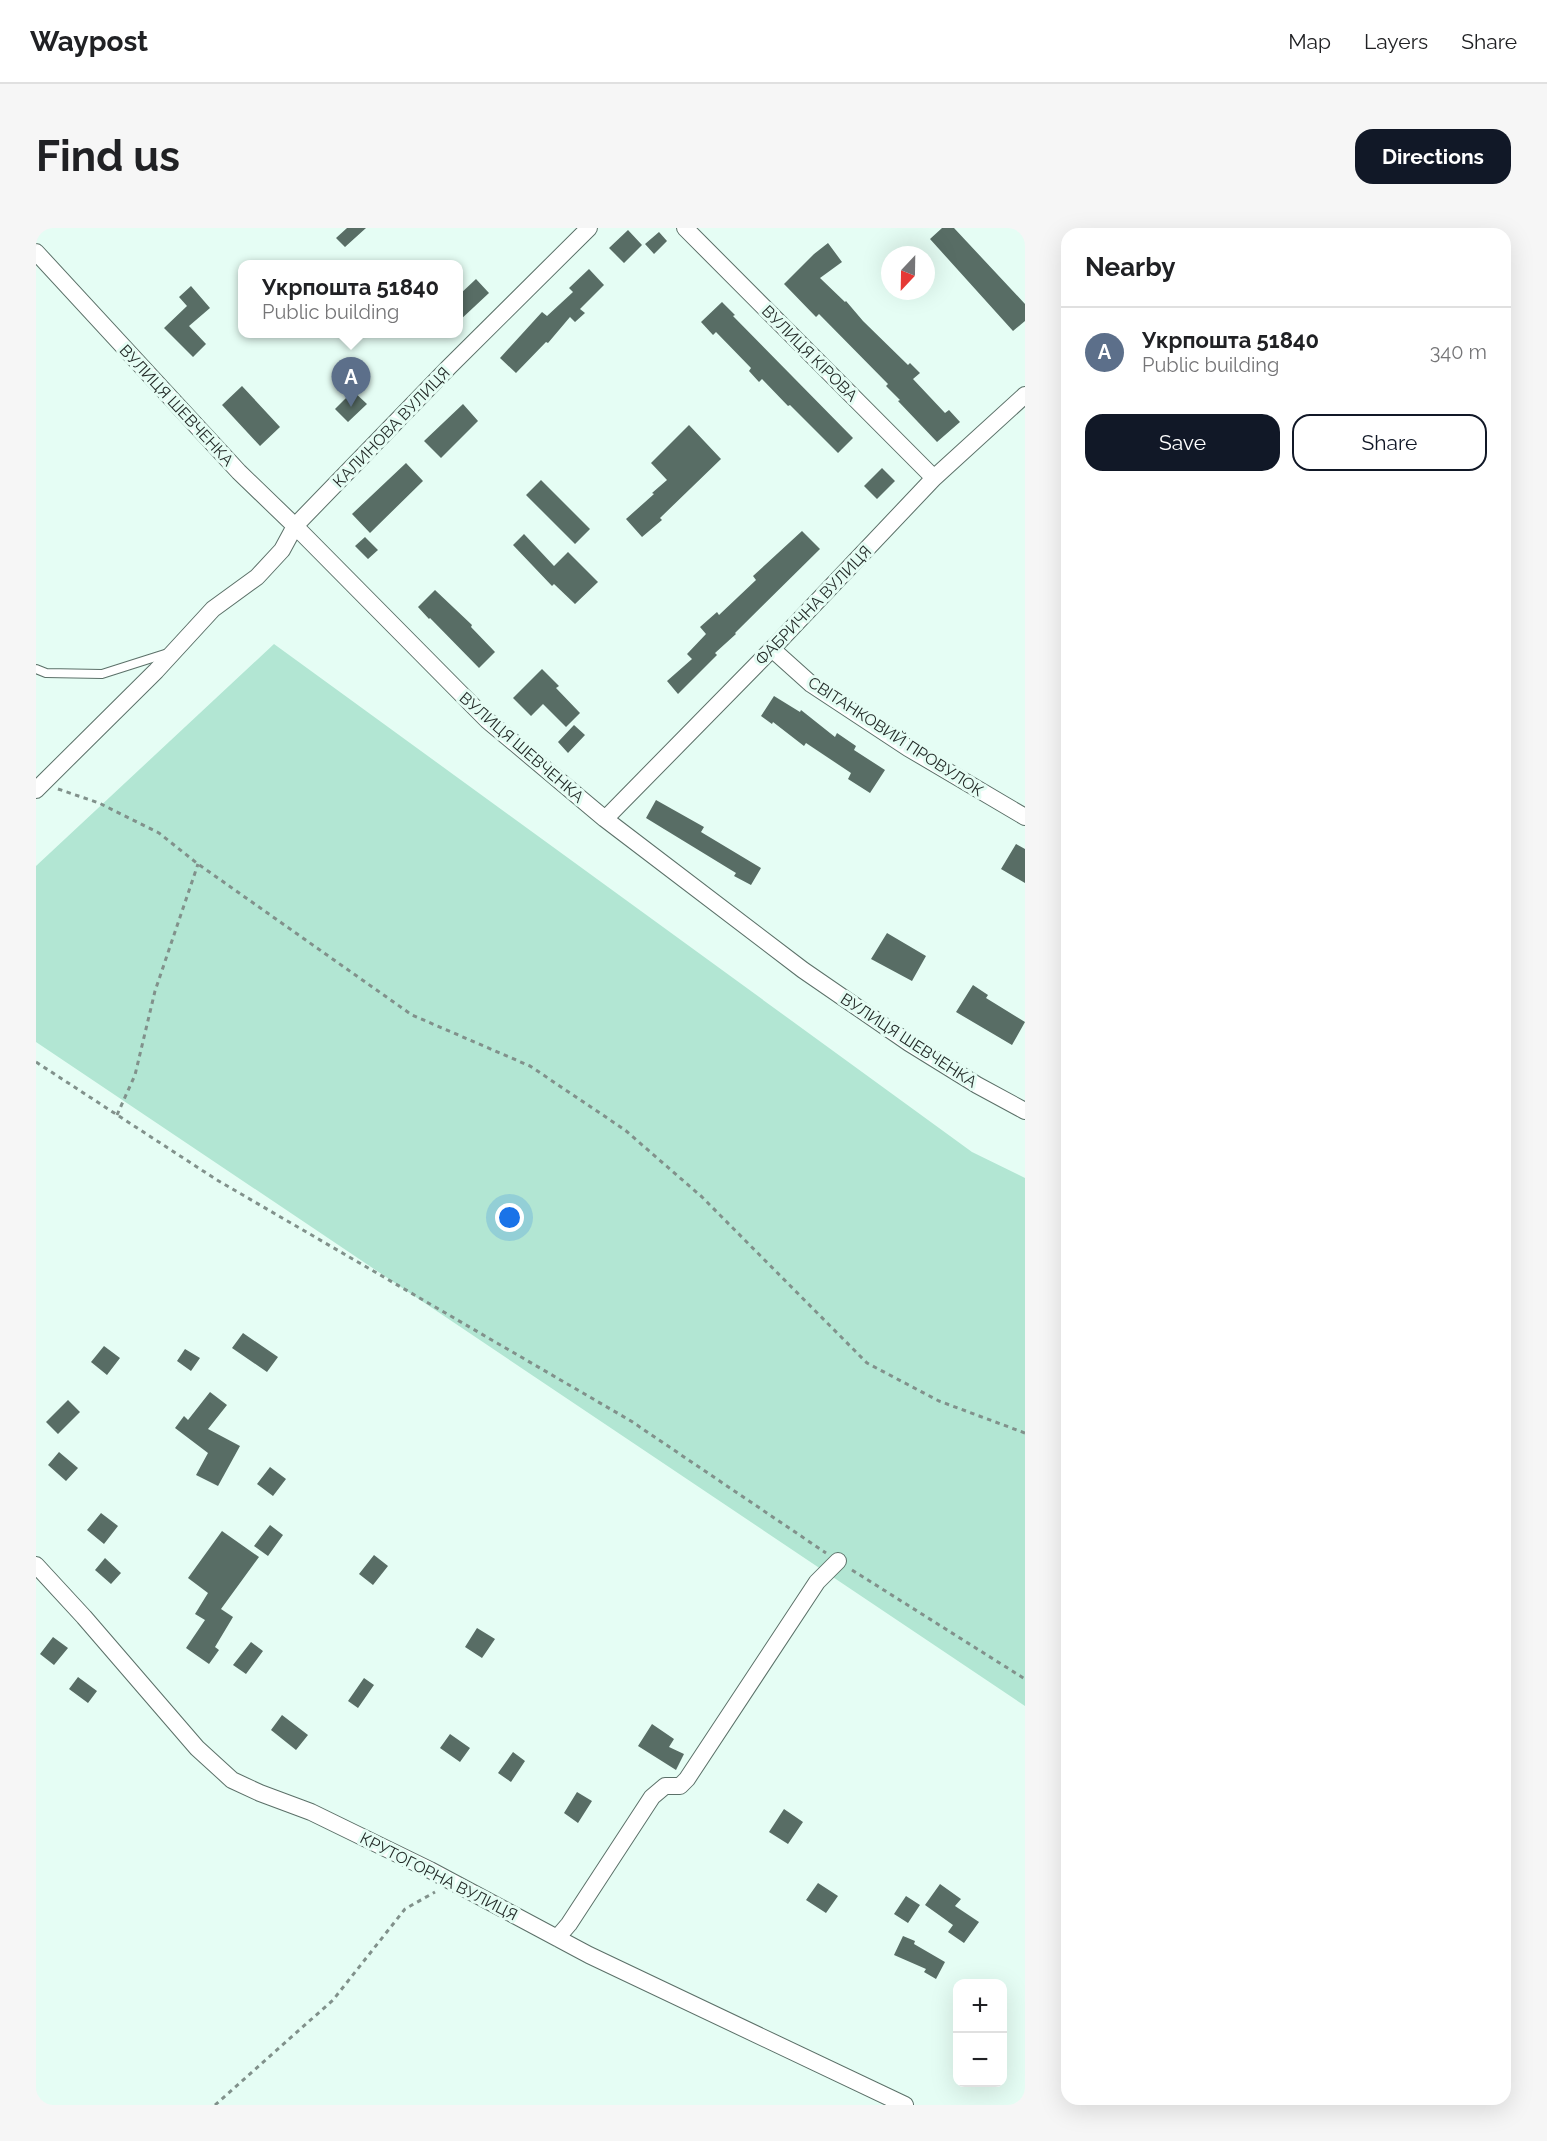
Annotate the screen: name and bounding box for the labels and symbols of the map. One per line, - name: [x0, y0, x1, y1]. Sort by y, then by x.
- north arrow: [881, 246, 935, 300]
- street label: ВУЛИЦЯ КІРОВА: [758, 302, 862, 405]
- street label: ВУЛИЦЯ ШЕВЧЕНКА: [116, 341, 238, 470]
- pin: A: [332, 358, 370, 407]
- street label: КАЛИНОВА ВУЛИЦЯ: [329, 363, 454, 491]
- street label: ФАБРИЧНА ВУЛИЦЯ: [751, 542, 875, 669]
- street label: СВІТАНКОВИЙ ПРОВУЛОК: [805, 673, 987, 800]
- street label: ВУЛИЦЯ ШЕВЧЕНКА: [456, 688, 588, 807]
- street label: ВУЛИЦЯ ШЕВЧЕНКА: [837, 989, 981, 1092]
- your location: [495, 1203, 524, 1232]
- street label: КРУТОГОРНА ВУЛИЦЯ: [357, 1828, 521, 1924]

